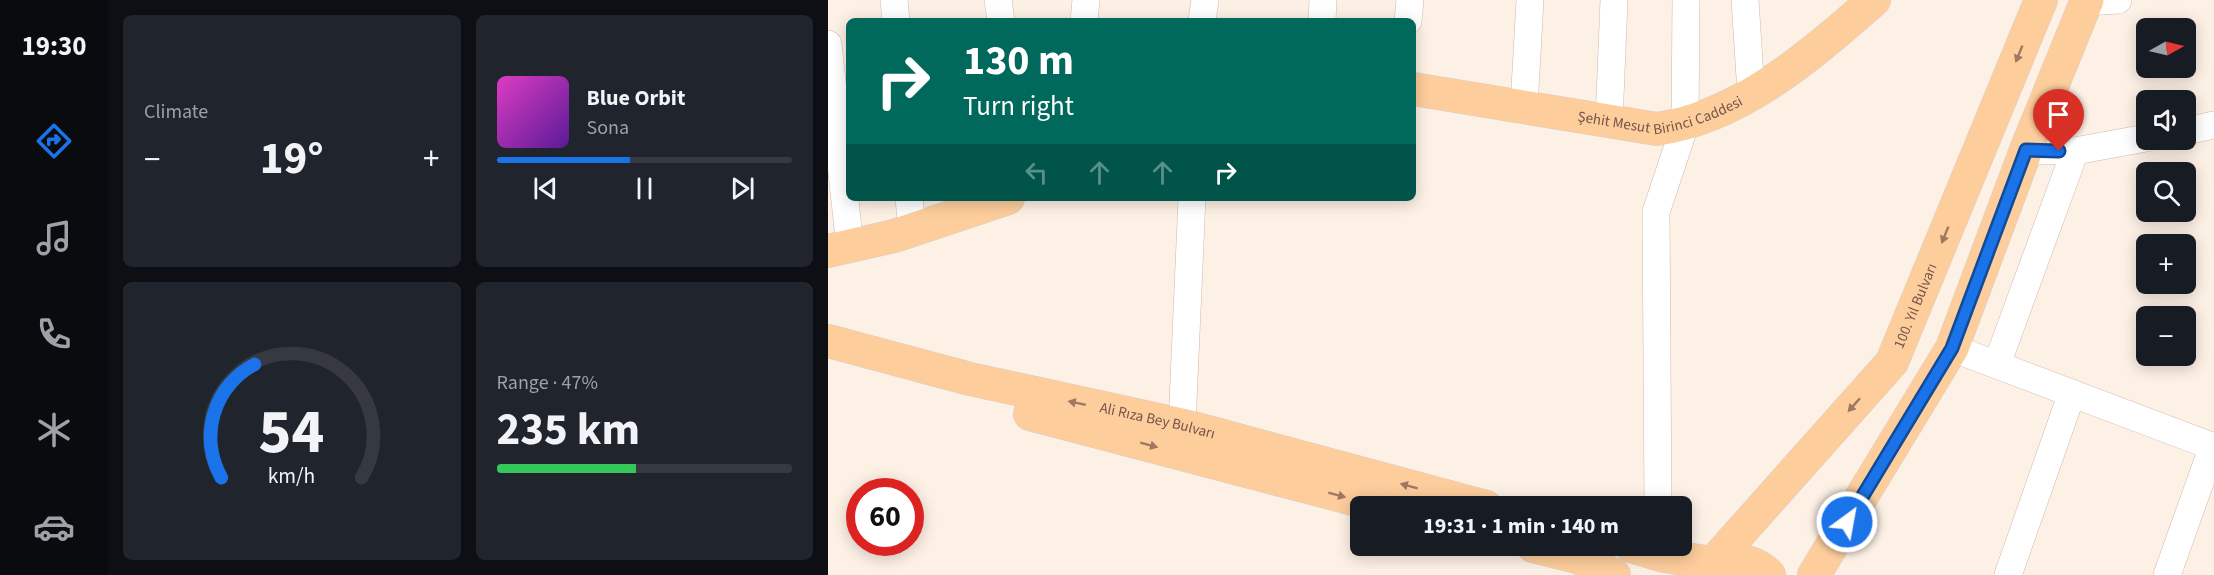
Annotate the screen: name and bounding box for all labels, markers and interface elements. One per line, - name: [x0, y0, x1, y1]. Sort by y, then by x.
- north arrow: [2136, 18, 2196, 78]
- map controls: [2136, 18, 2196, 366]
- text: 19:30: [21, 27, 87, 66]
- text: 130 m: [963, 31, 1074, 91]
- icon: right: [864, 42, 942, 120]
- one-way arrow: [2014, 45, 2023, 63]
- text: Blue Orbit: [587, 82, 685, 114]
- text: Turn right: [963, 87, 1074, 126]
- pin: [2033, 89, 2084, 151]
- button: sound: [2136, 90, 2196, 150]
- street label: Şehit Mesut Birinci Caddesi: [1576, 91, 1746, 140]
- text: Climate: [144, 98, 208, 126]
- icon: arrive: [2042, 98, 2075, 131]
- text: Sona: [587, 114, 629, 142]
- icon: directions: [33, 120, 75, 162]
- text: 19°: [260, 127, 324, 191]
- text: −: [144, 136, 160, 183]
- text: +: [423, 136, 439, 183]
- icon: left: [1020, 156, 1053, 189]
- icon: ahead: [1083, 156, 1116, 189]
- icon: ahead: [1146, 156, 1179, 189]
- icon: right: [1209, 156, 1242, 189]
- button: search: [2136, 162, 2196, 222]
- icon: previous: [529, 172, 562, 205]
- icon: pause: [628, 172, 661, 205]
- icon: next: [726, 172, 759, 205]
- icon: music: [33, 217, 75, 259]
- one-way arrow: [1940, 226, 1950, 244]
- button: +: [2136, 234, 2196, 294]
- street label: 100. Yıl Bulvarı: [1888, 260, 1942, 351]
- button: −: [2136, 306, 2196, 366]
- icon: phone: [33, 313, 75, 355]
- text: Range · 47%: [497, 369, 598, 397]
- text: 54: [259, 388, 325, 477]
- one-way arrow: [1068, 397, 1087, 407]
- street label: Ali Rıza Bey Bulvarı: [1098, 397, 1218, 444]
- one-way arrow: [1848, 397, 1861, 412]
- text: 235 km: [497, 398, 640, 462]
- icon: climate: [33, 409, 75, 451]
- one-way arrow: [1140, 441, 1158, 450]
- text: km/h: [268, 461, 316, 492]
- speed limit sign: 60: [846, 478, 924, 556]
- one-way arrow: [1400, 481, 1418, 491]
- one-way arrow: [1328, 490, 1346, 500]
- position arrow: [1815, 490, 1879, 554]
- icon: car: [33, 506, 75, 548]
- text: 19:31 · 1 min · 140 m: [1423, 510, 1619, 542]

